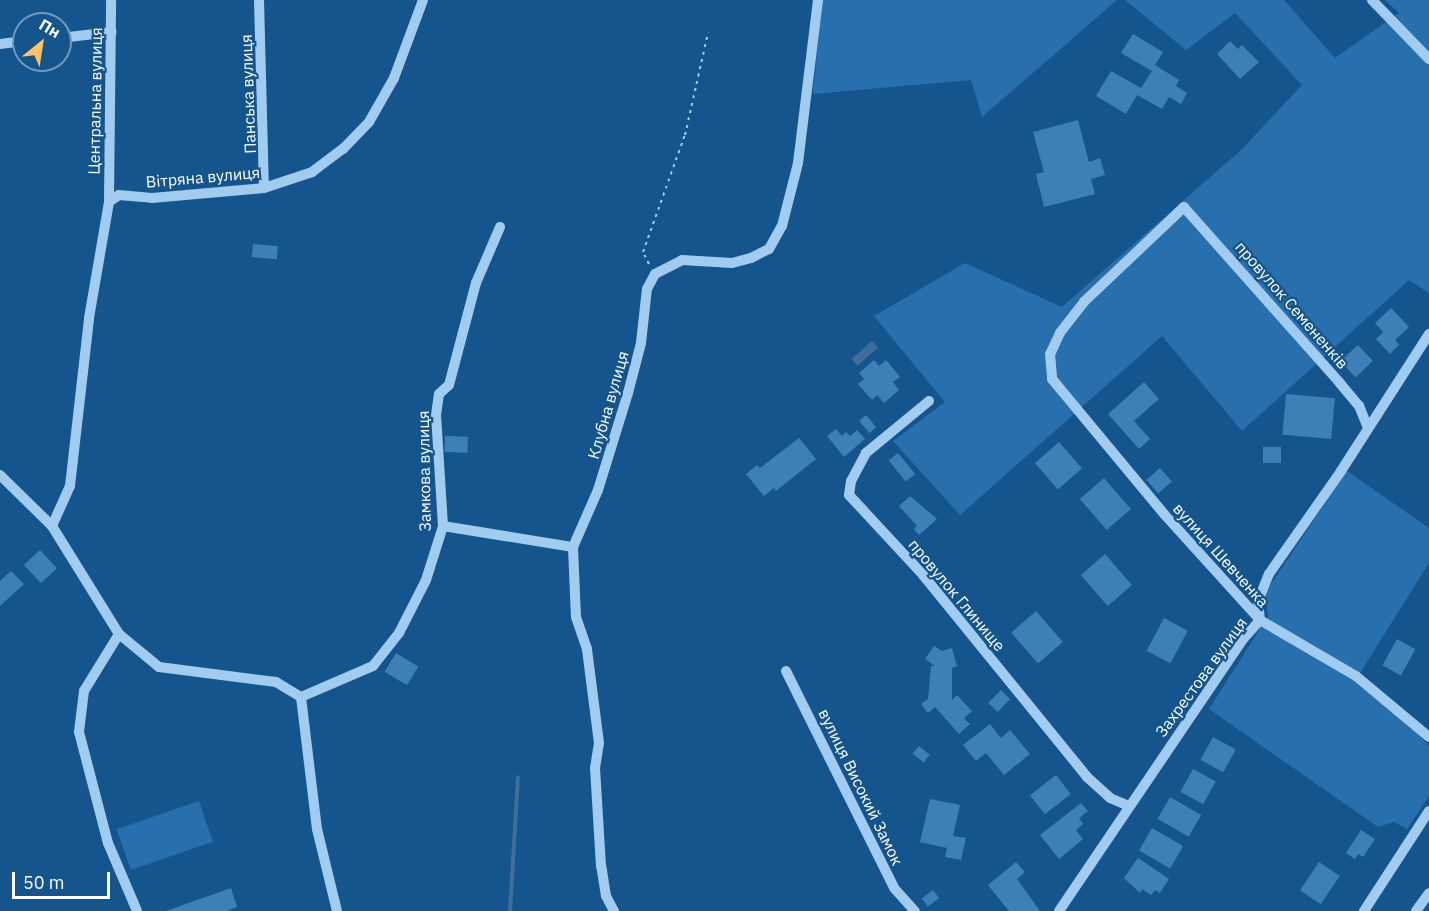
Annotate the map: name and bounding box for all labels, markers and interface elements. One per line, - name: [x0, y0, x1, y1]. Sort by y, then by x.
- north arrow: [12, 12, 72, 72]
- text: Пн: [36, 14, 64, 42]
- street label: Центральна вулиця: [84, 27, 106, 175]
- street label: Панська вулиця: [236, 34, 260, 154]
- street label: Вітряна вулиця: [145, 162, 261, 192]
- street label: провулок Семененків: [1231, 237, 1353, 373]
- street label: Клубна вулиця: [583, 349, 633, 461]
- street label: Замкова вулиця: [413, 410, 435, 532]
- street label: вулиця Шевченка: [1169, 499, 1273, 611]
- street label: провулок Глинище: [904, 535, 1010, 655]
- street label: Захрестова вулиця: [1151, 614, 1251, 740]
- street label: вулиця Високий Замок: [815, 705, 907, 869]
- scale bar: [15, 860, 112, 898]
- text: 50 m: [23, 871, 65, 894]

